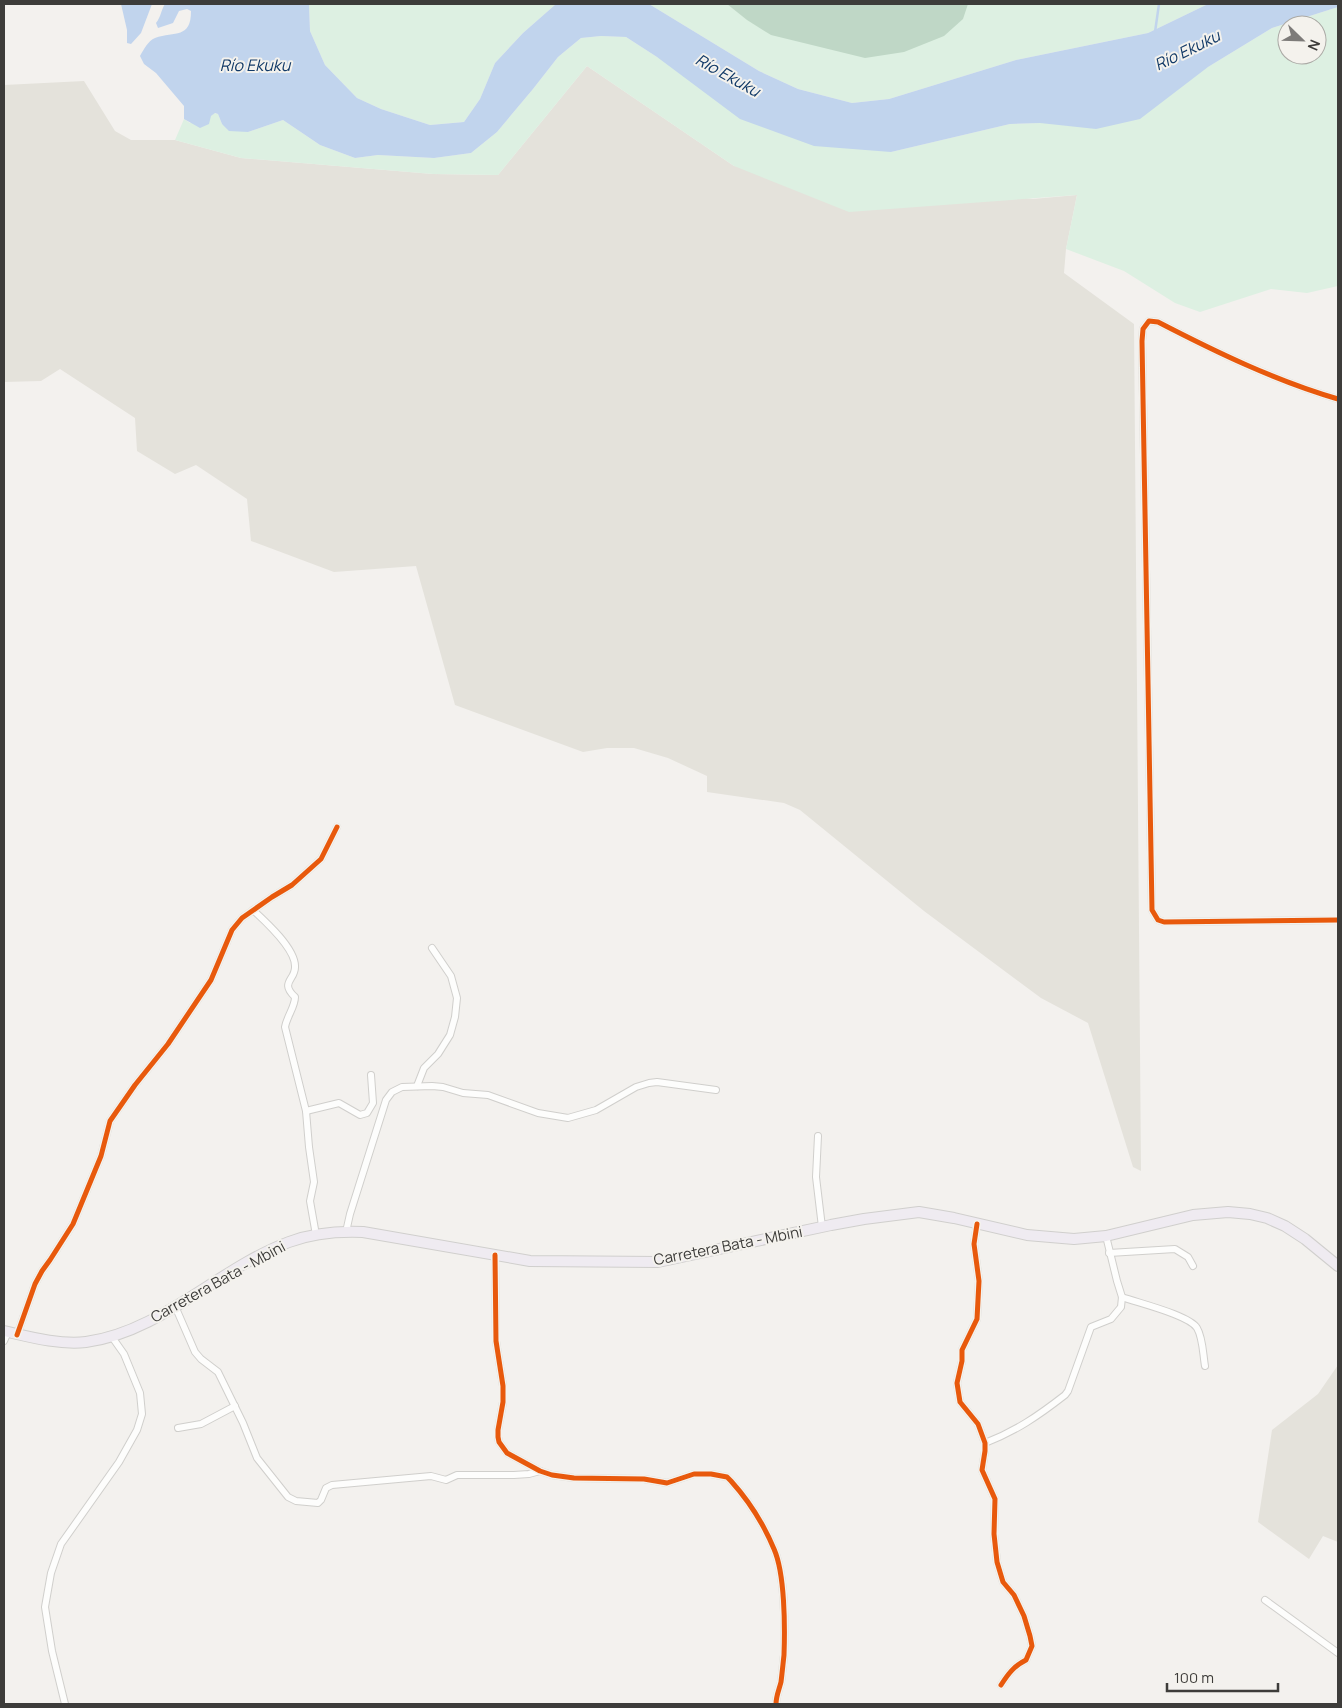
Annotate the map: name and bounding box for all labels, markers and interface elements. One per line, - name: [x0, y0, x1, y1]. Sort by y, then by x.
- north arrow: [1277, 15, 1327, 65]
- water label: Río Ekuku: [1150, 24, 1225, 75]
- text: N: [1304, 37, 1325, 54]
- water label: Río Ekuku: [692, 48, 765, 102]
- water label: Río Ekuku: [220, 54, 292, 76]
- street label: Carretera Bata - Mbini: [652, 1221, 804, 1270]
- street label: Carretera Bata - Mbini: [147, 1236, 289, 1327]
- scale bar: [1167, 1660, 1278, 1692]
- text: 100 m: [1174, 1667, 1214, 1688]

